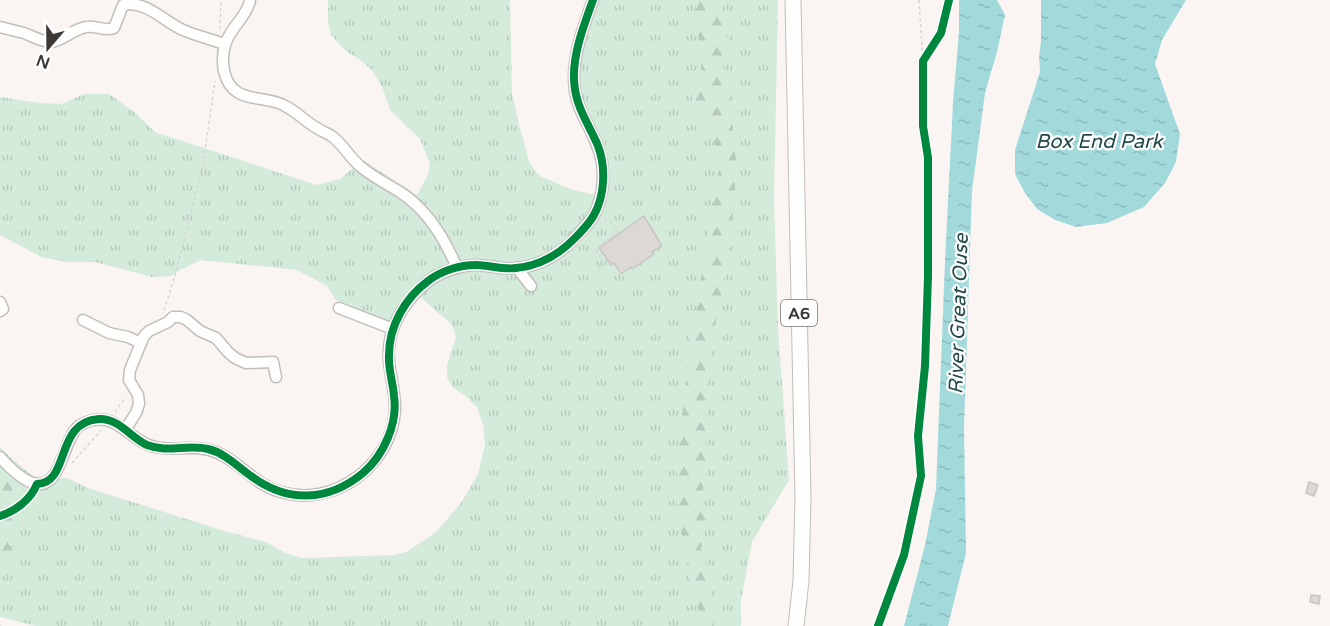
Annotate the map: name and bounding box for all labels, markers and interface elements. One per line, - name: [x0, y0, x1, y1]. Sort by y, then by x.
- north arrow: [18, 18, 78, 78]
- text: N: [34, 50, 53, 73]
- water label: Box End Park: [1035, 130, 1165, 154]
- water label: River Great Ouse: [944, 232, 974, 395]
- road number: A6: [781, 300, 817, 326]

